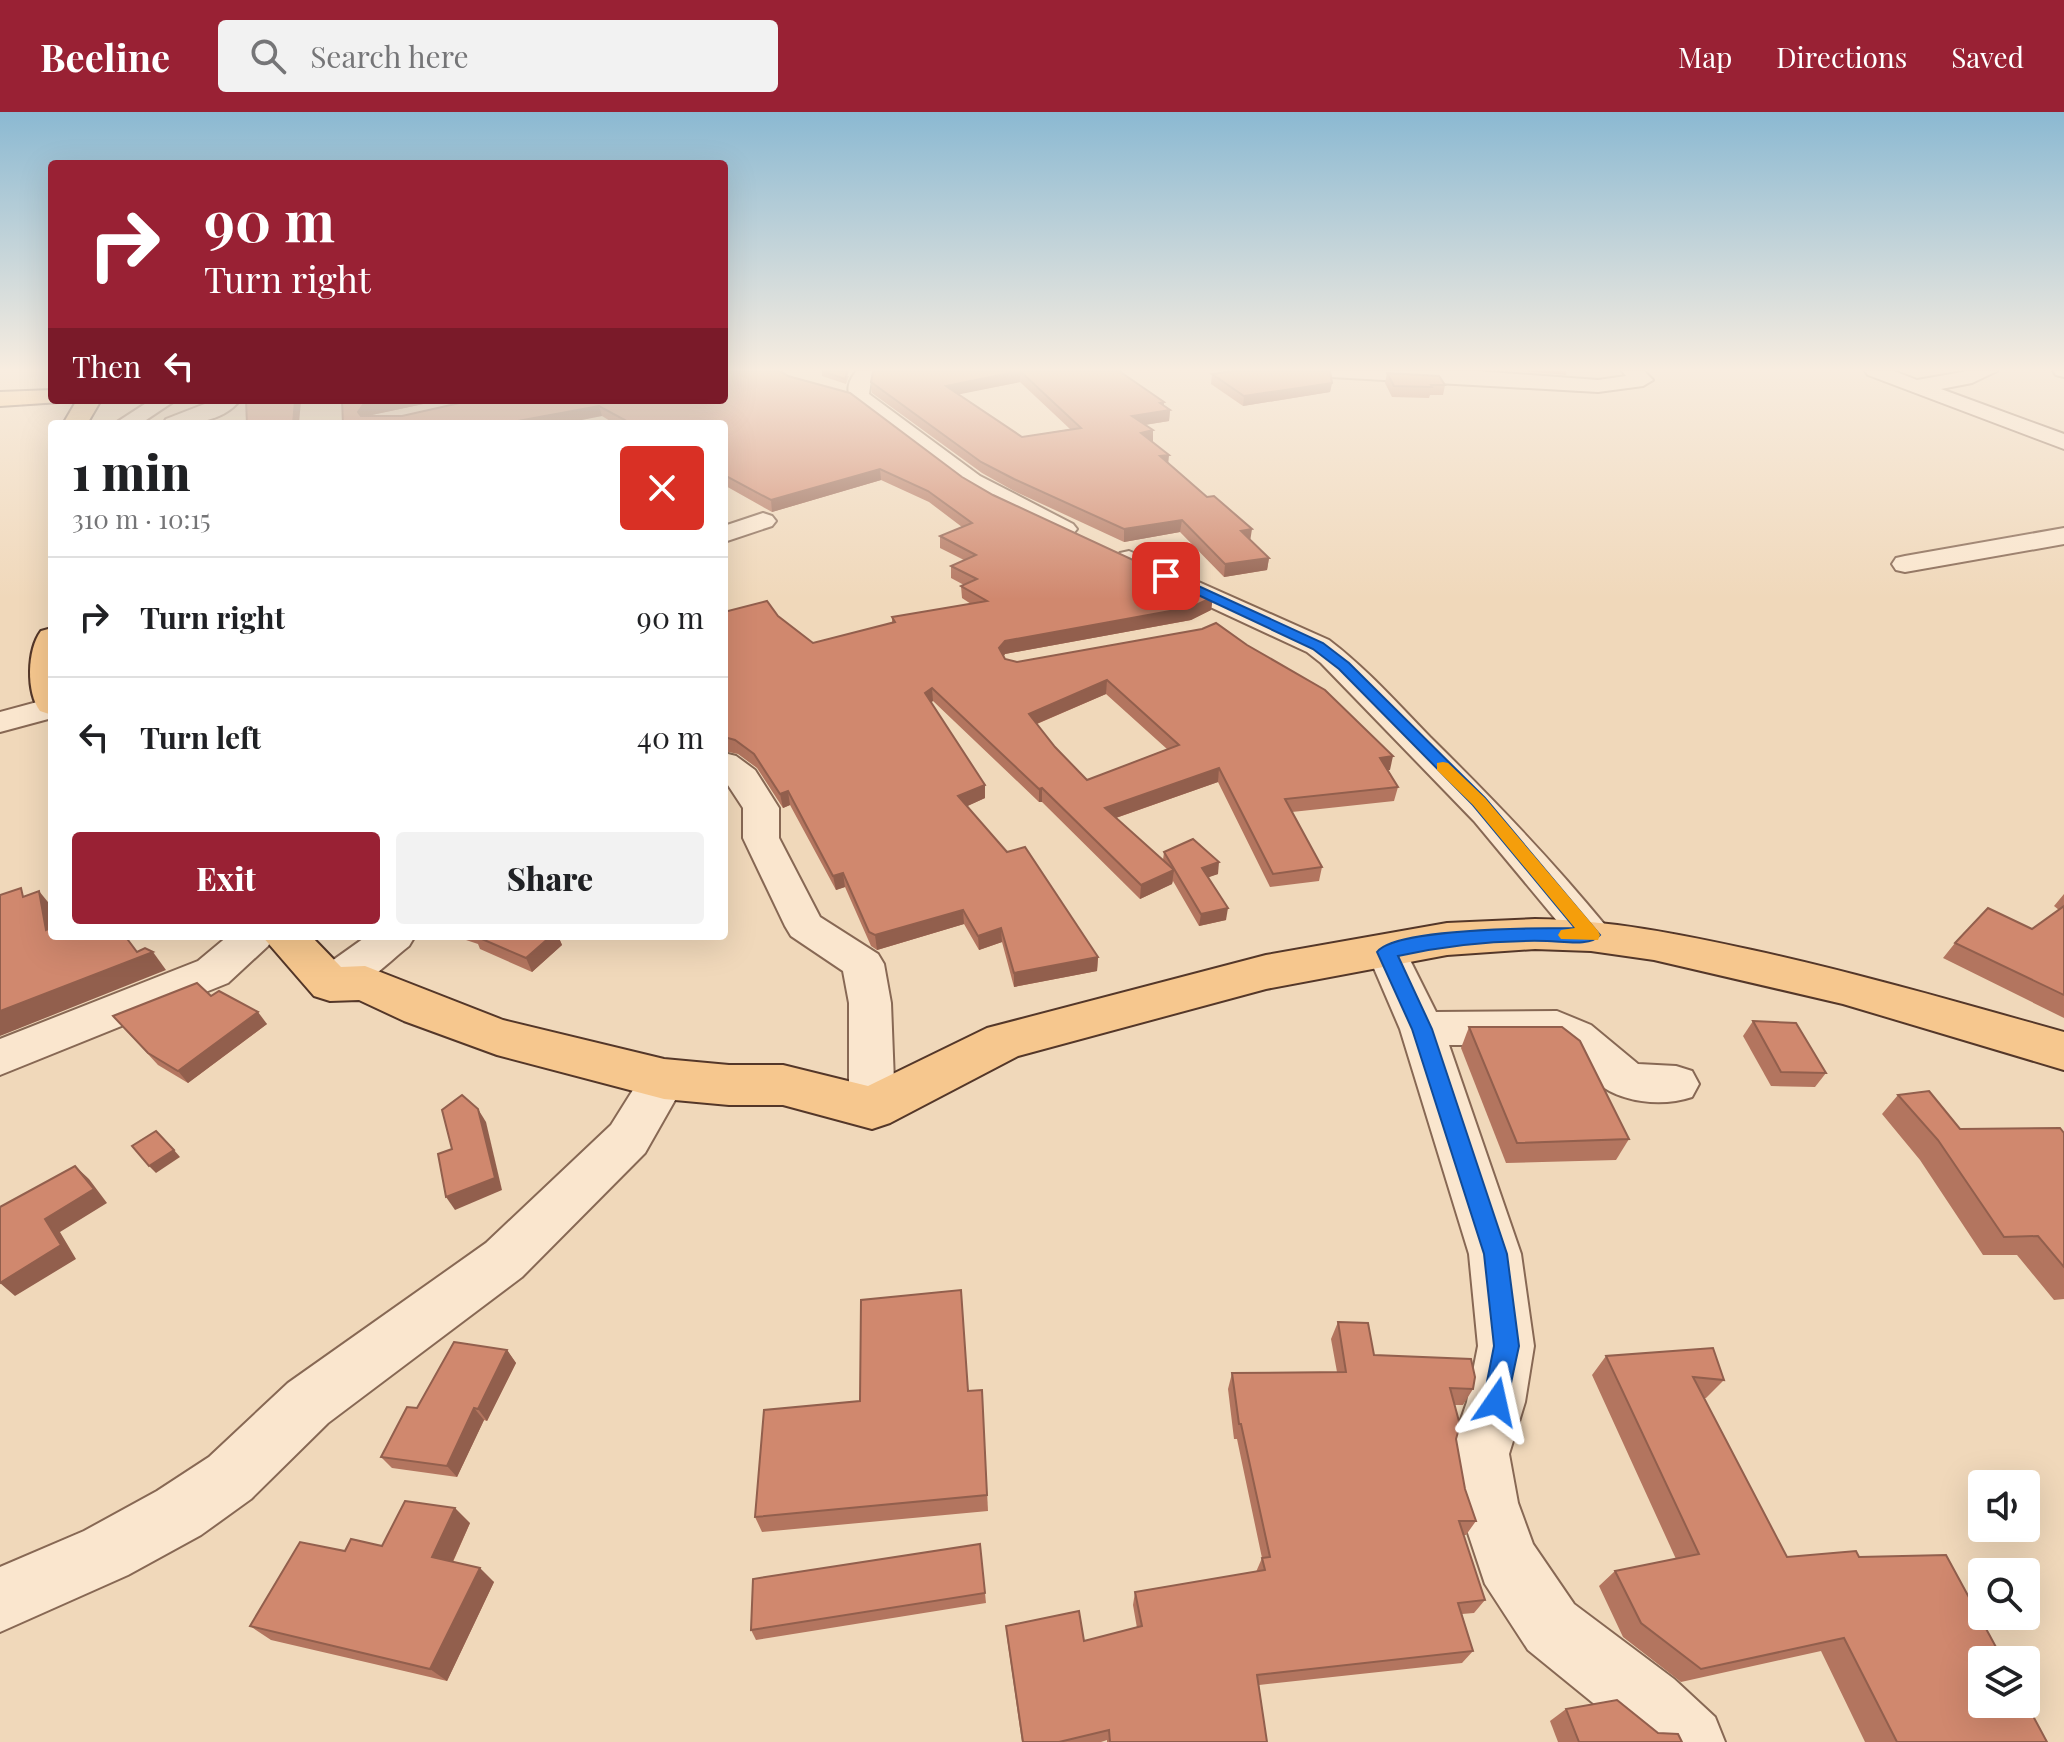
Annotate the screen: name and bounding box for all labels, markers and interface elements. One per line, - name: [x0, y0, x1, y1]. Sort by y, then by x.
- search box: [218, 20, 778, 92]
- text: Beeline: [40, 31, 170, 82]
- icon: search: [246, 34, 290, 78]
- text: Search here: [310, 36, 469, 76]
- text: Map: [1678, 38, 1732, 75]
- text: Directions: [1776, 38, 1907, 75]
- text: Saved: [1951, 38, 2024, 75]
- text: 90 m: [204, 182, 335, 257]
- icon: right: [72, 192, 176, 296]
- text: Turn right: [204, 254, 371, 302]
- icon: left: [157, 344, 201, 388]
- text: Then: [72, 346, 141, 386]
- text: 1 min: [72, 439, 190, 503]
- button: close: [620, 446, 704, 530]
- text: 310 m · 10:15: [72, 501, 211, 536]
- pin: [1132, 542, 1200, 610]
- icon: arrive: [1144, 554, 1188, 598]
- icon: right: [72, 595, 116, 639]
- text: Turn right: [140, 597, 285, 637]
- text: 90 m: [637, 597, 704, 637]
- icon: left: [72, 715, 116, 759]
- text: Turn left: [140, 717, 261, 757]
- text: 40 m: [637, 717, 704, 757]
- button: Exit: [72, 832, 380, 924]
- button: Share: [396, 832, 704, 924]
- position arrow: [1454, 1360, 1538, 1444]
- map controls: [1968, 1470, 2040, 1718]
- button: sound: [1968, 1470, 2040, 1542]
- button: search: [1968, 1558, 2040, 1630]
- button: layers: [1968, 1646, 2040, 1718]

